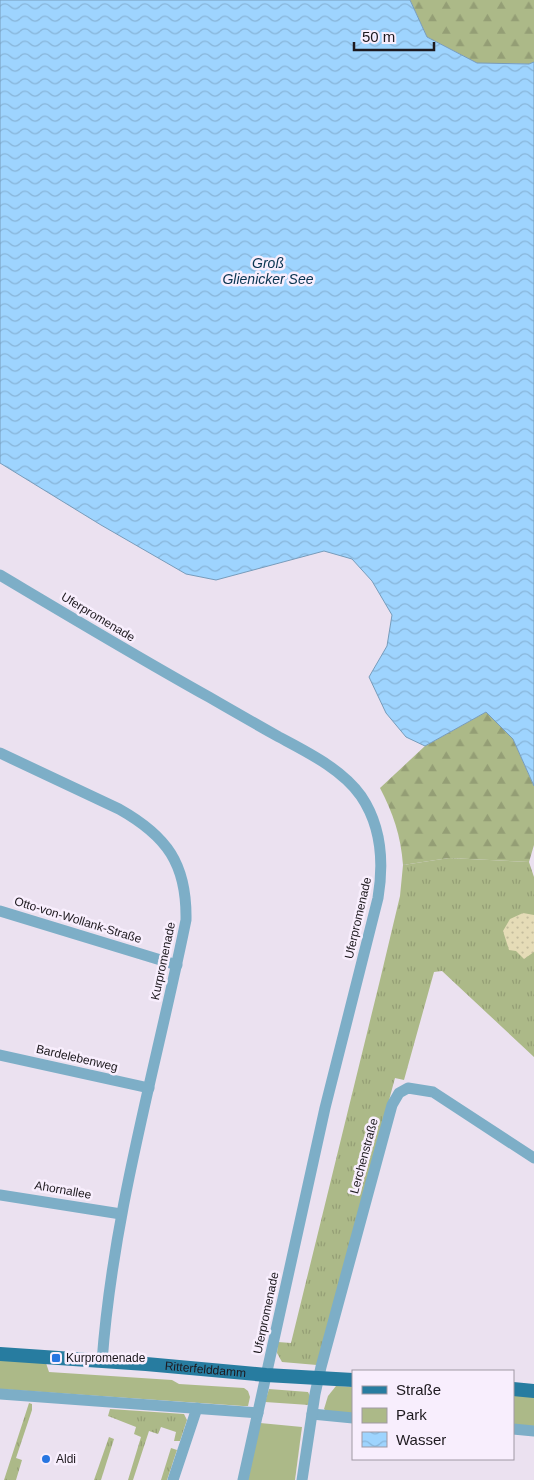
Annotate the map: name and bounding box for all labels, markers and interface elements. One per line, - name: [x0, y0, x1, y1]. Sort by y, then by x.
- scale bar: [354, 20, 434, 52]
- text: 50 m: [362, 28, 395, 45]
- water label: Groß Glienicker See: [222, 255, 314, 287]
- street label: Uferpromenade: [59, 590, 138, 645]
- street label: Uferpromenade: [342, 875, 374, 960]
- street label: Otto-von-Wollank-Straße: [13, 894, 144, 946]
- street label: Kurpromenade: [148, 920, 178, 1001]
- street label: Bardelebenweg: [35, 1042, 119, 1074]
- street label: Lerchenstraße: [347, 1117, 381, 1195]
- street label: Ahornallee: [34, 1178, 93, 1202]
- street label: Uferpromenade: [250, 1270, 282, 1355]
- place label: Kurpromenade: [66, 1351, 146, 1365]
- marker: Kurpromenade: [50, 1352, 62, 1364]
- street label: Ritterfelddamm: [164, 1359, 247, 1380]
- legend: [352, 1370, 514, 1460]
- text: Straße: [396, 1381, 441, 1398]
- text: Park: [396, 1406, 427, 1423]
- text: Wasser: [396, 1431, 446, 1448]
- place label: Aldi: [56, 1452, 76, 1466]
- marker: Aldi: [40, 1453, 52, 1465]

